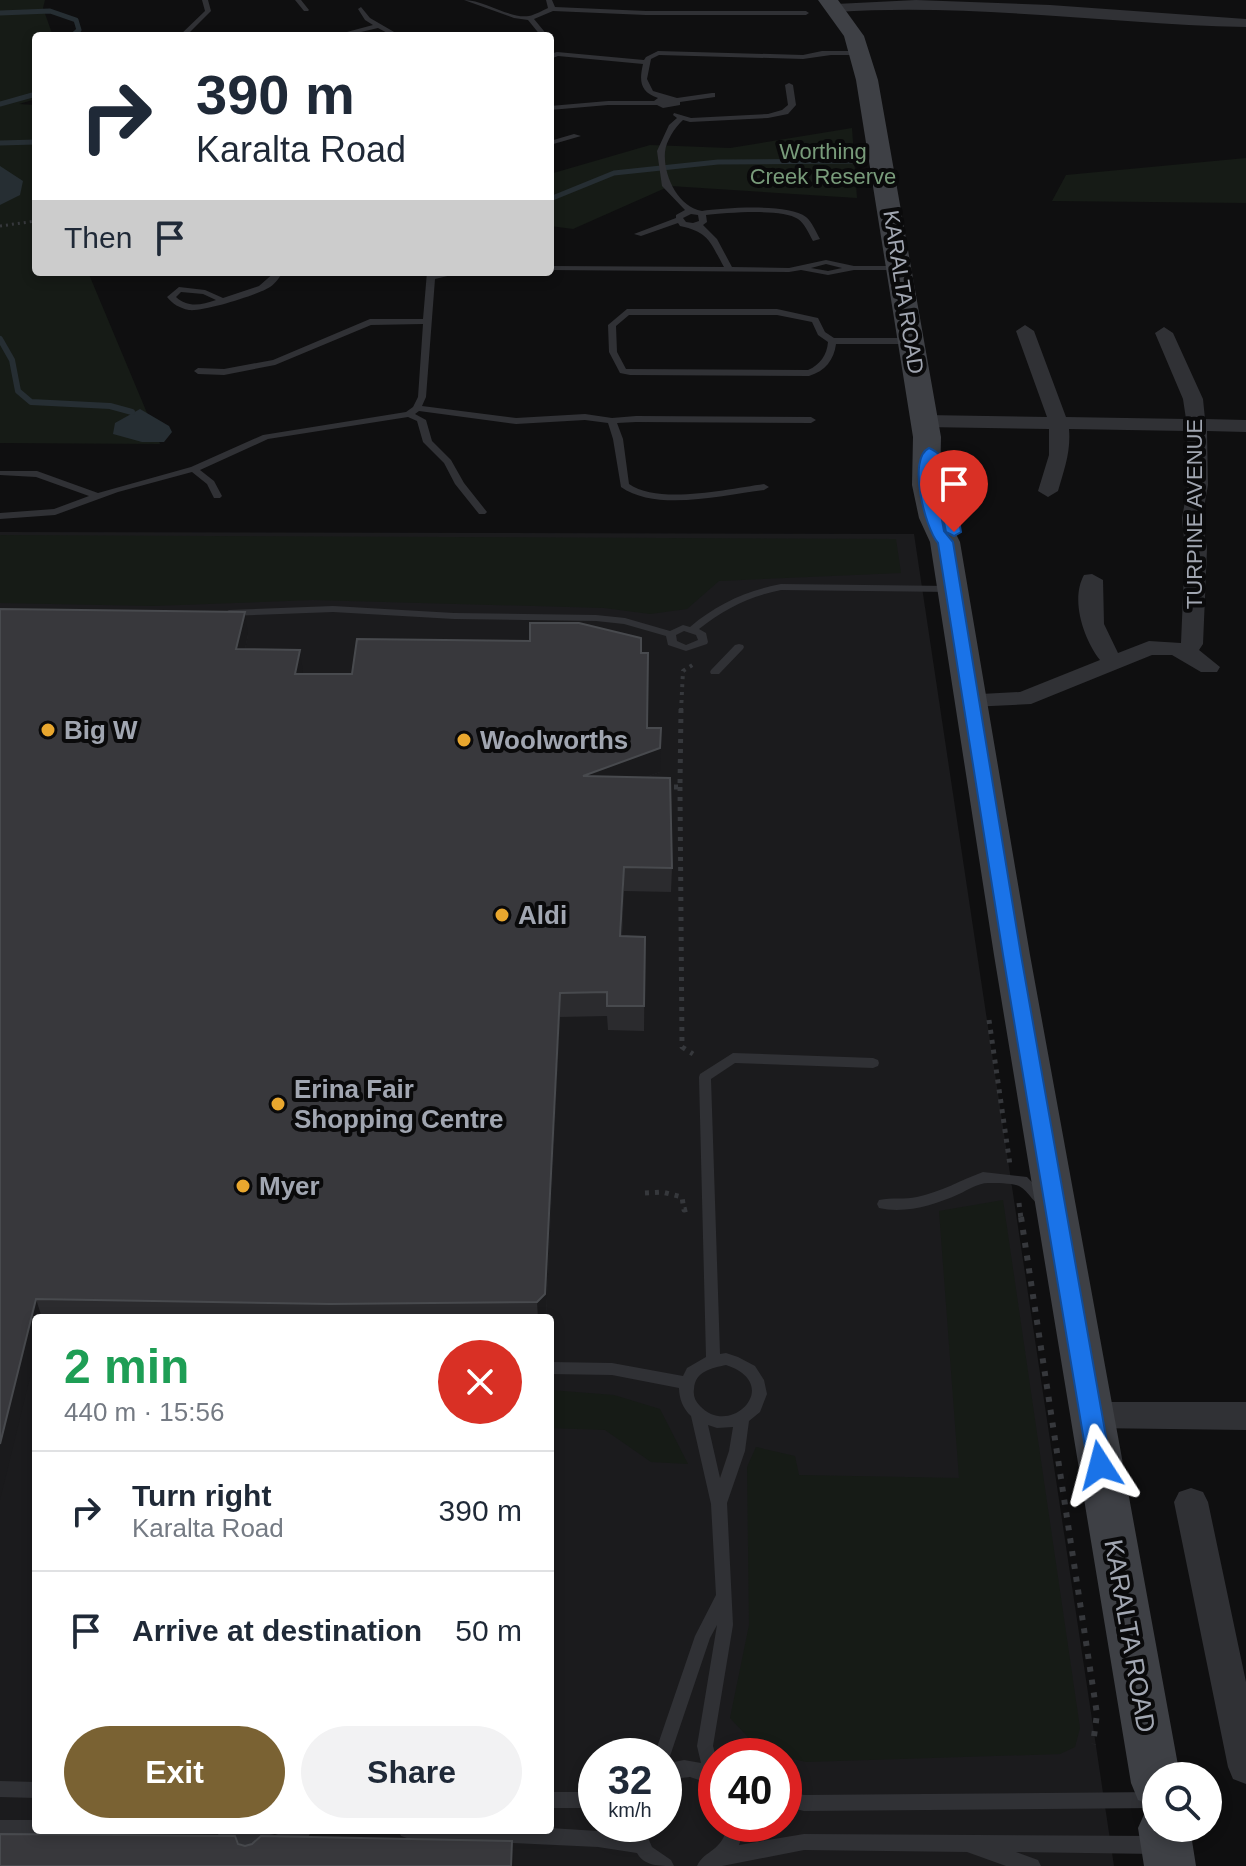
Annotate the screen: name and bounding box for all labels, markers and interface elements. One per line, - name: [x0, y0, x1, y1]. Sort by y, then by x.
- text: 390 m: [196, 63, 355, 126]
- icon: right: [64, 64, 168, 168]
- text: Karalta Road: [196, 129, 406, 170]
- park label: Worthing Creek Reserve: [750, 139, 896, 189]
- street label: KARALTA ROAD: [878, 208, 929, 376]
- icon: arrive: [148, 216, 192, 260]
- text: Then: [64, 221, 132, 254]
- street label: TURPINE AVENUE: [1182, 419, 1207, 609]
- pin: [920, 450, 988, 532]
- icon: arrive: [932, 462, 976, 506]
- place label: Big W: [64, 715, 138, 745]
- marker: Big W: [39, 721, 57, 739]
- place label: Woolworths: [480, 725, 628, 755]
- marker: Woolworths: [455, 731, 473, 749]
- place label: Aldi: [518, 900, 567, 930]
- marker: Aldi: [493, 906, 511, 924]
- place label: Erina Fair Shopping Centre: [294, 1074, 503, 1134]
- marker: Erina Fair Shopping Centre: [269, 1095, 287, 1113]
- place label: Myer: [259, 1171, 320, 1201]
- marker: Myer: [234, 1177, 252, 1195]
- text: 2 min: [64, 1340, 189, 1393]
- button: close: [438, 1340, 522, 1424]
- text: 440 m · 15:56: [64, 1397, 224, 1427]
- position arrow: [1058, 1423, 1142, 1507]
- text: Turn right: [132, 1479, 271, 1512]
- icon: right: [64, 1489, 108, 1533]
- text: 390 m: [439, 1494, 522, 1527]
- text: Karalta Road: [132, 1513, 284, 1543]
- street label: KARALTA ROAD: [1098, 1537, 1162, 1735]
- icon: arrive: [64, 1609, 108, 1653]
- text: Arrive at destination: [132, 1614, 422, 1647]
- text: 50 m: [455, 1614, 522, 1647]
- button: Exit: [64, 1726, 285, 1818]
- button: Share: [301, 1726, 522, 1818]
- speed limit sign: 40: [698, 1738, 802, 1842]
- text: 32: [608, 1758, 652, 1802]
- map controls: [1142, 1762, 1222, 1842]
- button: search: [1142, 1762, 1222, 1842]
- text: km/h: [608, 1799, 652, 1821]

